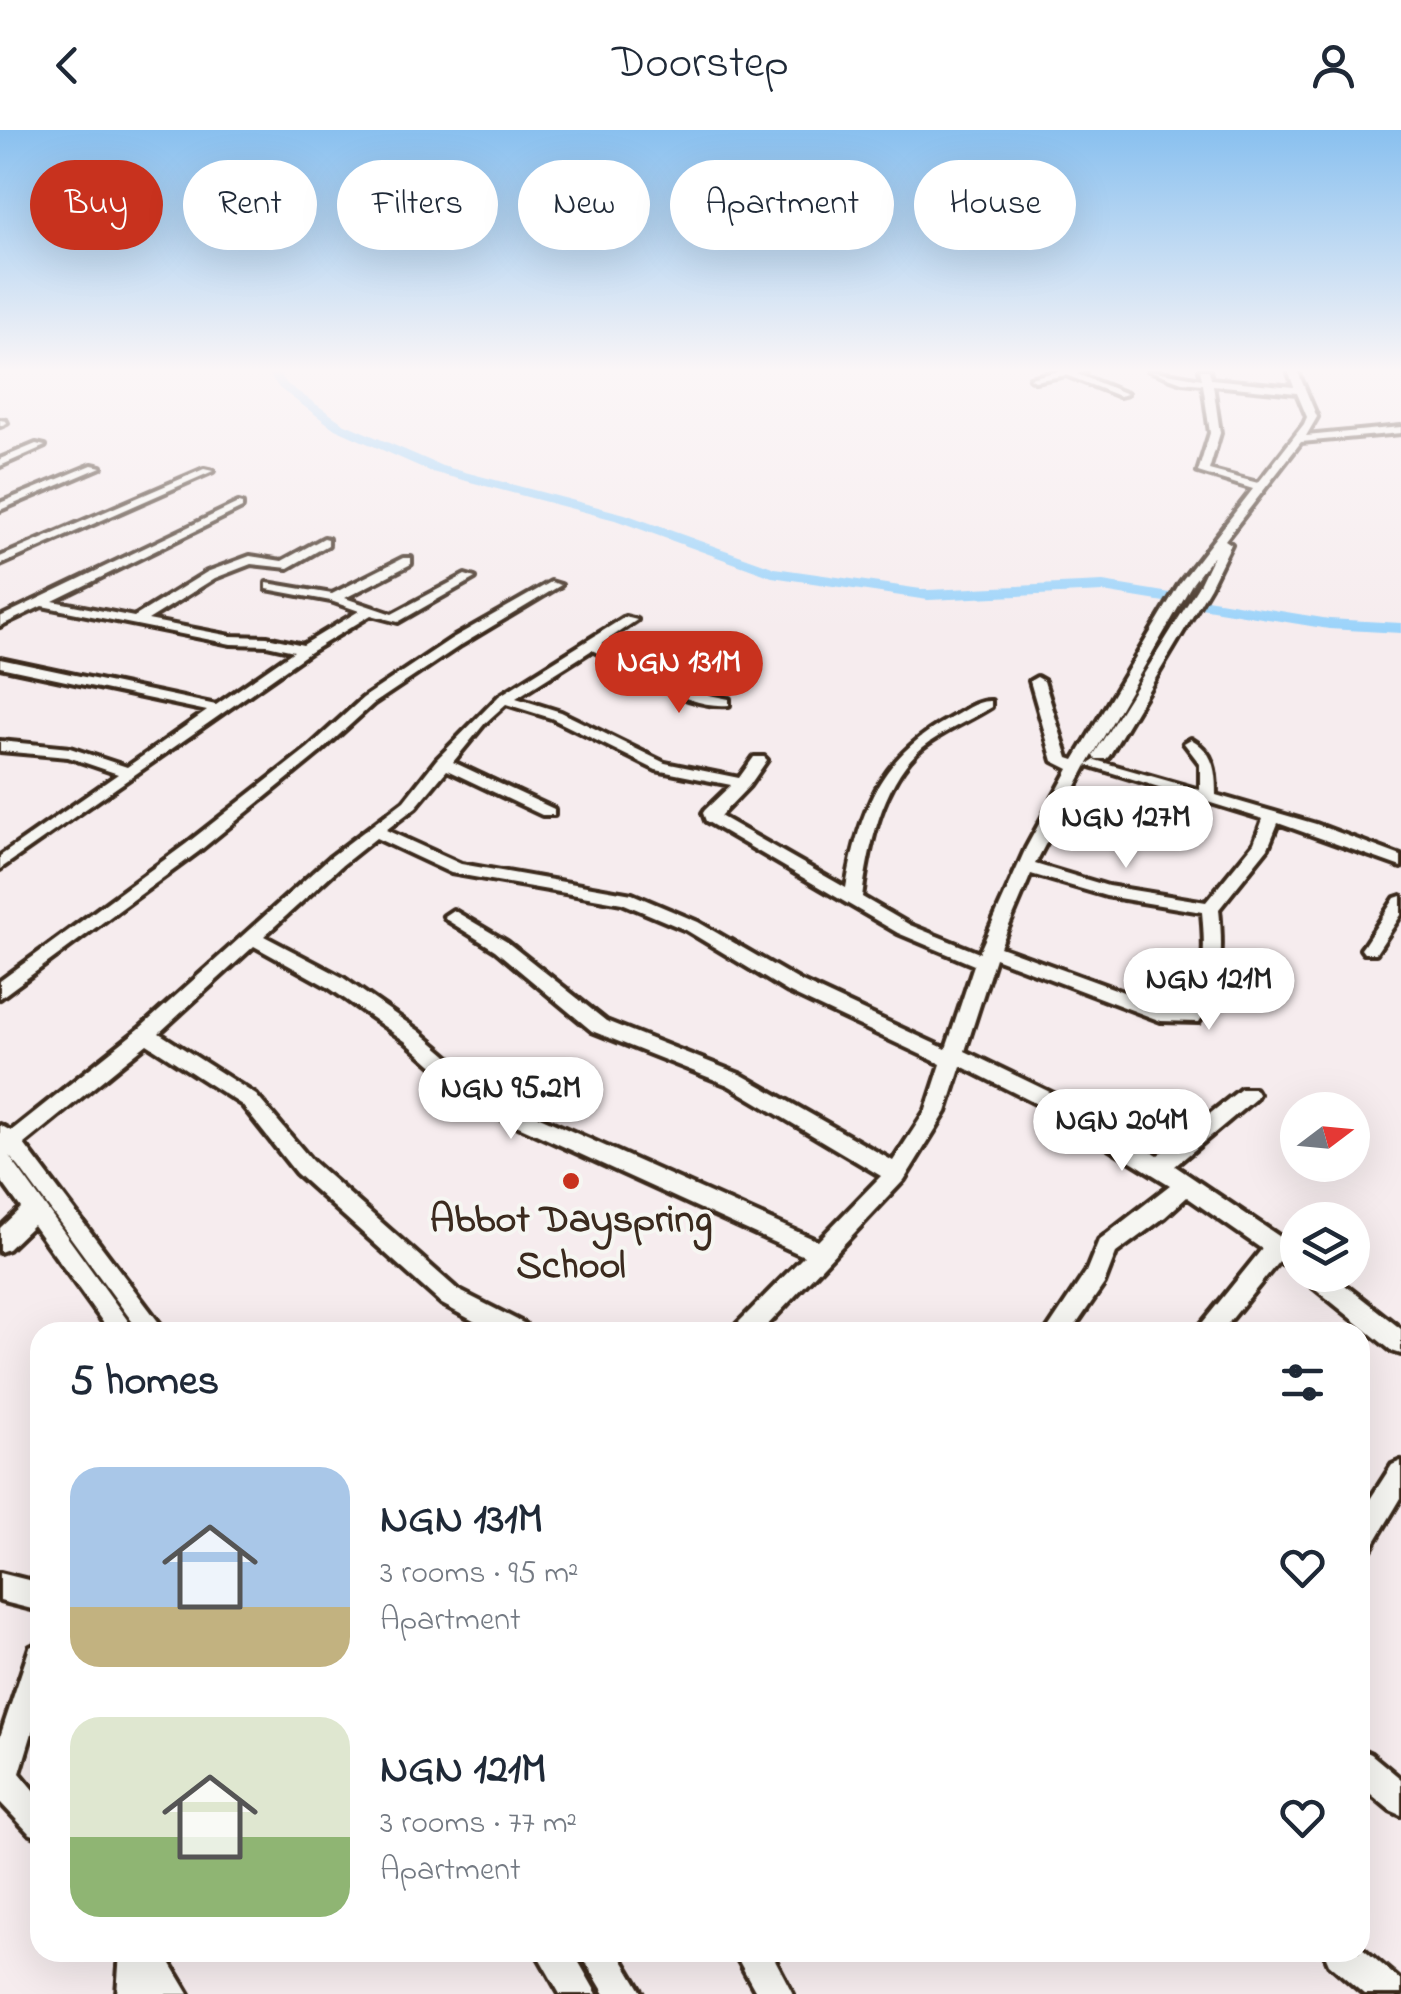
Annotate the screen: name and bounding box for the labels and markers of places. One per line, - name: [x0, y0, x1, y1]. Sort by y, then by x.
- pin: NGN 131M: [576, 631, 782, 716]
- pin: NGN 127M: [1023, 786, 1229, 871]
- pin: NGN 121M: [1106, 948, 1312, 1033]
- pin: NGN 95.2M: [397, 1057, 625, 1142]
- pin: NGN 204M: [1019, 1089, 1225, 1174]
- marker: Abbot Dayspring School: [560, 1170, 582, 1192]
- place label: Abbot Dayspring School: [430, 1192, 712, 1297]

